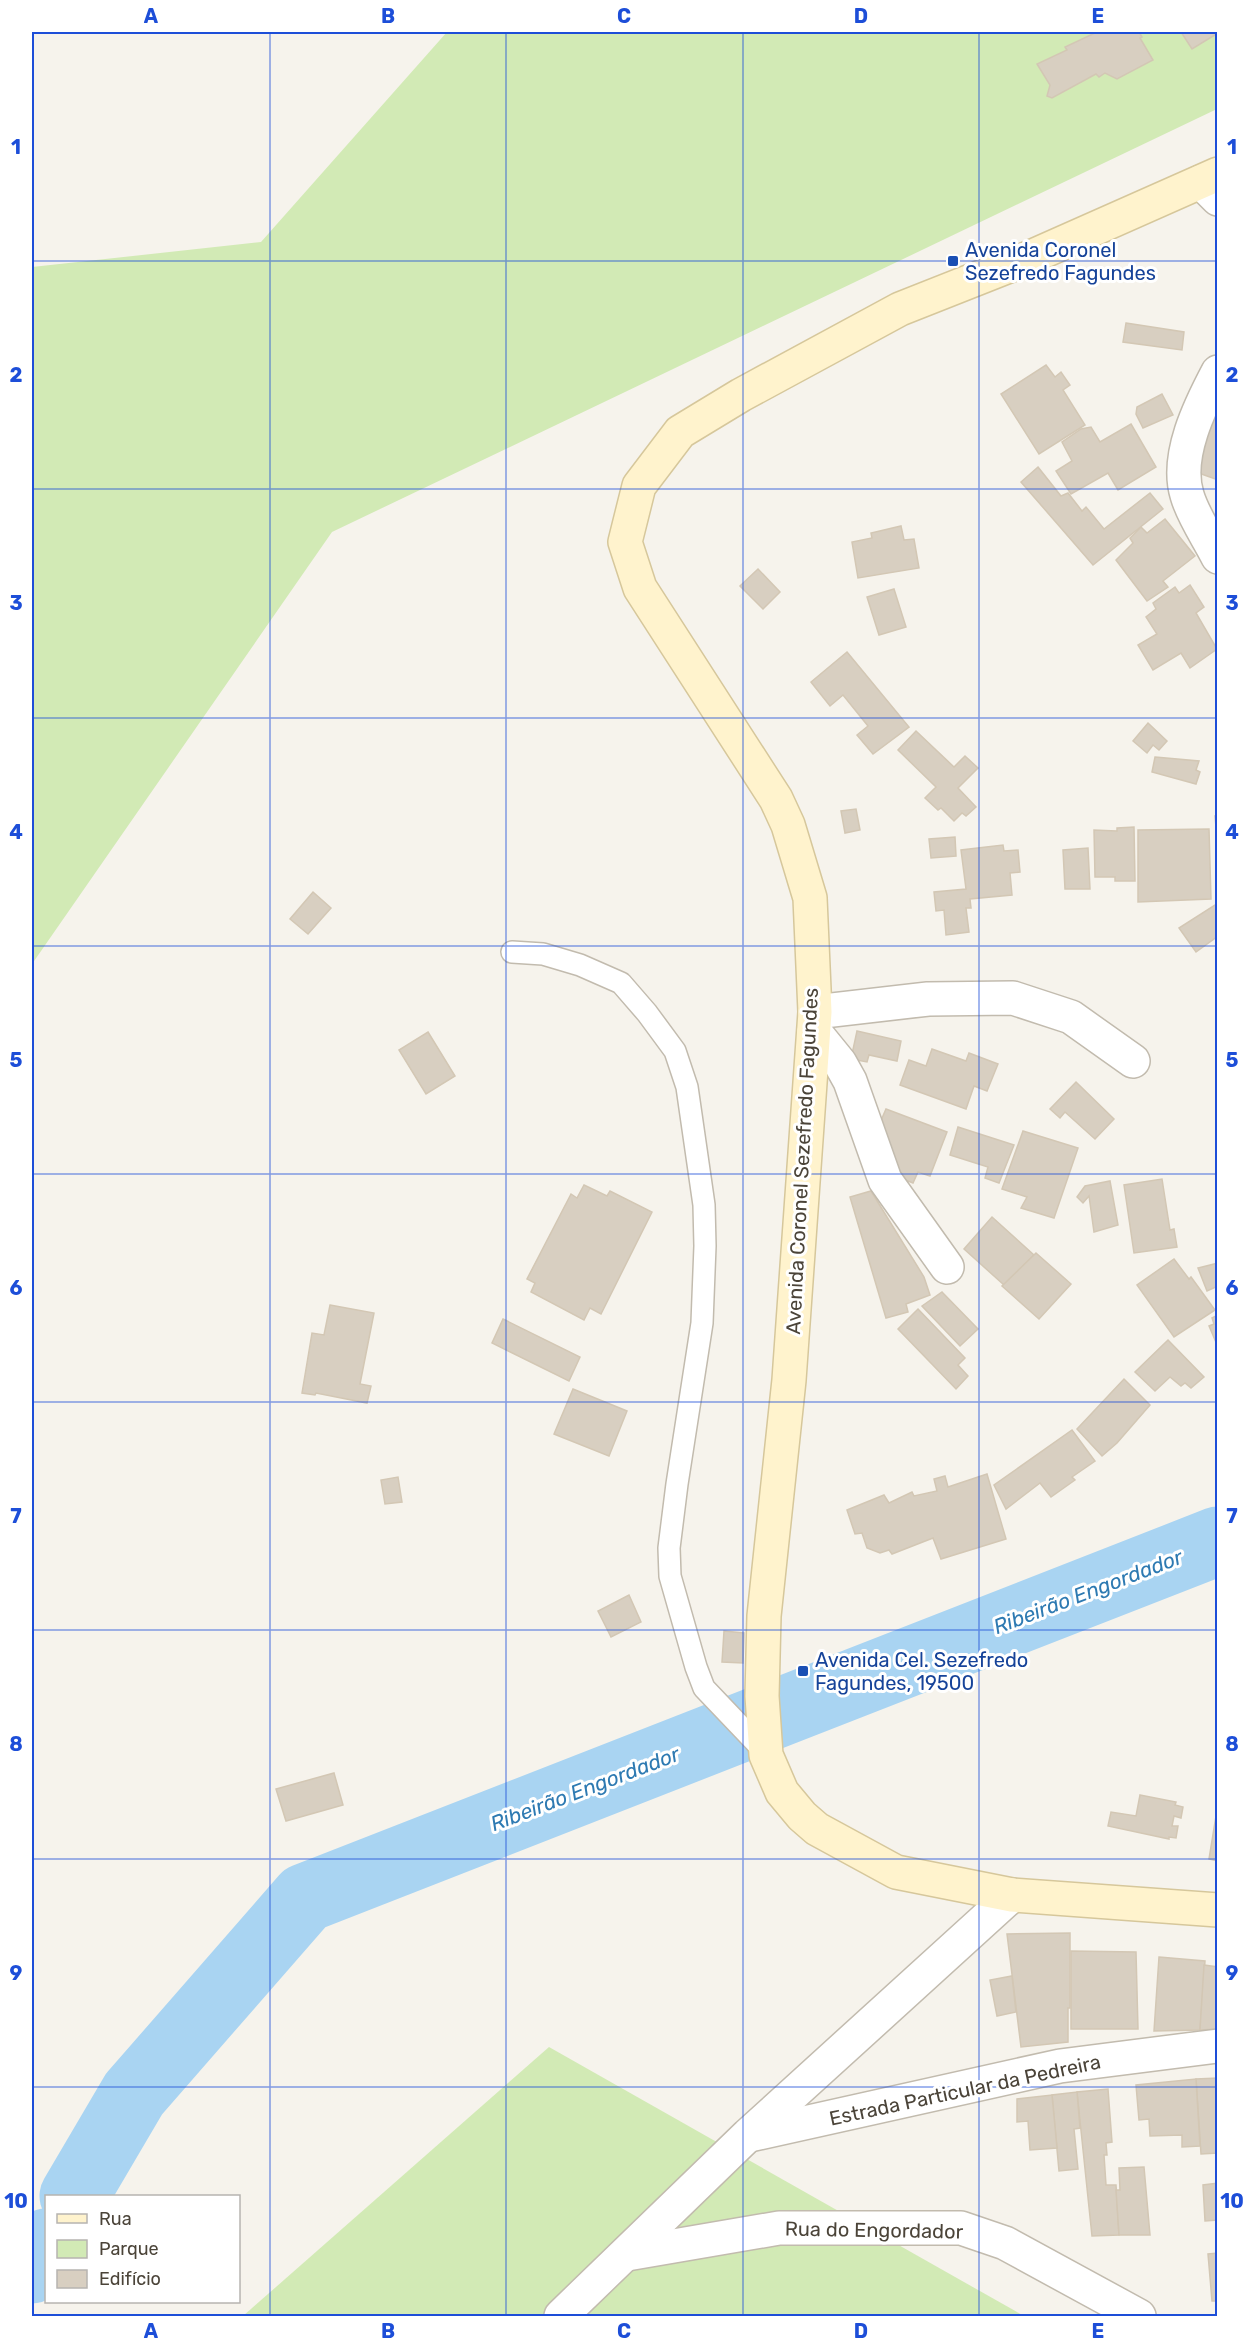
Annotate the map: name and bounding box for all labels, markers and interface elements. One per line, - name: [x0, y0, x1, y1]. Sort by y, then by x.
- text: A: [144, 4, 159, 28]
- text: B: [381, 4, 395, 28]
- text: C: [617, 4, 631, 28]
- text: D: [854, 4, 868, 28]
- text: E: [1092, 4, 1104, 28]
- text: 1: [11, 135, 21, 159]
- text: 1: [1227, 135, 1237, 159]
- place label: Avenida Coronel Sezefredo Fagundes: [965, 238, 1156, 285]
- marker: Avenida Coronel Sezefredo Fagundes: [946, 254, 960, 268]
- text: 2: [10, 363, 23, 387]
- text: 2: [1226, 363, 1239, 387]
- text: 3: [9, 591, 23, 615]
- text: 3: [1225, 591, 1239, 615]
- text: 4: [9, 820, 23, 844]
- text: 4: [1225, 820, 1239, 844]
- street label: Avenida Coronel Sezefredo Fagundes: [781, 987, 823, 1335]
- text: 5: [10, 1048, 23, 1072]
- text: 5: [1226, 1048, 1239, 1072]
- text: 6: [9, 1276, 23, 1300]
- text: 6: [1225, 1276, 1239, 1300]
- text: 7: [10, 1504, 22, 1528]
- text: 7: [1226, 1504, 1238, 1528]
- water label: Ribeirão Engordador: [990, 1544, 1187, 1639]
- place label: Avenida Cel. Sezefredo Fagundes, 19500: [815, 1648, 1028, 1695]
- marker: Avenida Cel. Sezefredo Fagundes, 19500: [796, 1664, 810, 1678]
- text: 8: [9, 1732, 23, 1756]
- text: 8: [1225, 1732, 1239, 1756]
- water label: Ribeirão Engordador: [487, 1741, 684, 1836]
- text: 9: [10, 1961, 23, 1985]
- text: 9: [1226, 1961, 1239, 1985]
- street label: Estrada Particular da Pedreira: [827, 2049, 1103, 2131]
- text: 10: [4, 2189, 28, 2213]
- text: 10: [1220, 2189, 1244, 2213]
- legend: [45, 2195, 240, 2303]
- text: Rua: [99, 2208, 132, 2230]
- street label: Rua do Engordador: [785, 2216, 964, 2244]
- text: Parque: [99, 2238, 159, 2260]
- text: Edifício: [99, 2268, 161, 2290]
- text: A: [144, 2319, 159, 2343]
- text: B: [381, 2319, 395, 2343]
- text: C: [617, 2319, 631, 2343]
- text: D: [854, 2319, 868, 2343]
- text: E: [1092, 2319, 1104, 2343]

